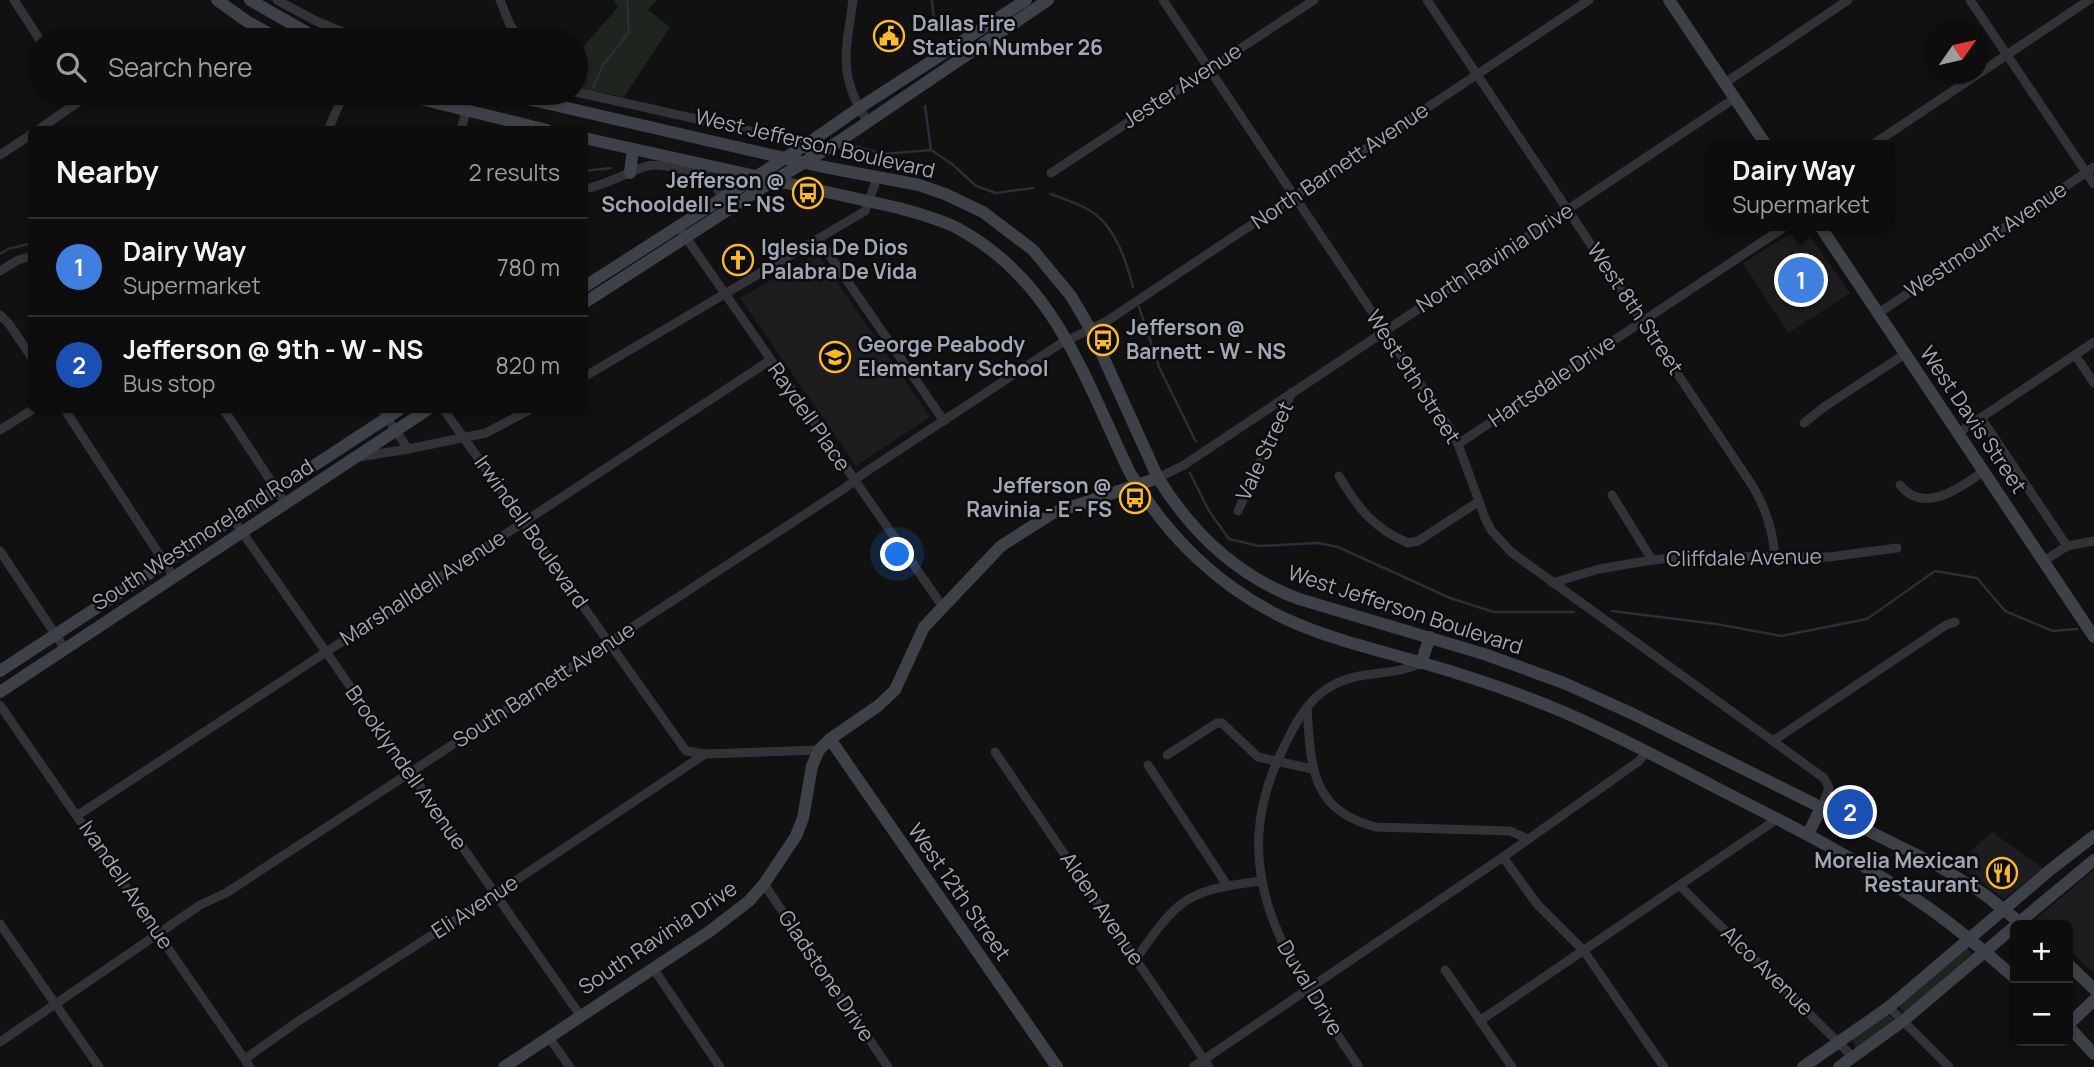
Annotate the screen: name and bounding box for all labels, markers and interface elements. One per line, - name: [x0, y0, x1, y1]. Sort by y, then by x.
- place label: Dallas Fire Station Number 26: [912, 9, 1103, 61]
- public building icon: Dallas Fire Station Number 26: [872, 19, 906, 53]
- north arrow: [1926, 21, 1989, 84]
- search box: [28, 28, 588, 105]
- street label: Jester Avenue: [1116, 36, 1247, 134]
- icon: search: [52, 48, 90, 86]
- text: Search here: [108, 49, 253, 85]
- street label: North Barnett Avenue: [1245, 95, 1433, 235]
- street label: West Jefferson Boulevard: [693, 102, 938, 184]
- popup: [1708, 140, 1894, 231]
- text: Nearby: [56, 151, 159, 192]
- text: Dairy Way: [1732, 152, 1855, 188]
- text: 2 results: [468, 156, 560, 188]
- place label: Jefferson @ Schooldell - E - NS: [601, 166, 785, 218]
- street label: Westmount Avenue: [1899, 175, 2072, 304]
- bus stop icon: Jefferson @ Schooldell - E - NS: [791, 176, 825, 210]
- text: Supermarket: [1732, 188, 1870, 220]
- street label: North Ravinia Drive: [1411, 196, 1578, 318]
- text: Dairy Way: [123, 233, 246, 269]
- place label: Iglesia De Dios Palabra De Vida: [761, 233, 917, 285]
- street label: West 8th Street: [1581, 237, 1690, 380]
- church icon: Iglesia De Dios Palabra De Vida: [721, 243, 755, 277]
- text: 1: [74, 251, 84, 283]
- text: 780 m: [497, 251, 560, 283]
- pin: 1: [1778, 254, 1824, 306]
- text: Supermarket: [123, 269, 261, 301]
- street label: West 9th Street: [1360, 304, 1468, 449]
- place label: Jefferson @ Barnett - W - NS: [1126, 313, 1286, 365]
- bus stop icon: Jefferson @ Barnett - W - NS: [1086, 323, 1120, 357]
- street label: Hartsdale Drive: [1482, 327, 1620, 433]
- place label: George Peabody Elementary School: [858, 330, 1049, 382]
- text: Jefferson @ 9th - W - NS: [123, 331, 423, 367]
- school or university icon: George Peabody Elementary School: [818, 340, 852, 374]
- street label: West Davis Street: [1914, 340, 2034, 499]
- text: 2: [72, 349, 86, 381]
- text: 820 m: [495, 349, 560, 381]
- street label: Raydell Place: [762, 357, 858, 476]
- text: Bus stop: [123, 367, 215, 399]
- street label: Vale Street: [1229, 396, 1299, 505]
- street label: Irwindell Boulevard: [469, 449, 595, 613]
- street label: South Westmoreland Road: [87, 452, 318, 616]
- place label: Jefferson @ Ravinia - E - FS: [966, 471, 1112, 523]
- bus stop icon: Jefferson @ Ravinia - E - FS: [1118, 481, 1152, 515]
- street label: Marshalldell Avenue: [334, 523, 511, 651]
- your location: [880, 537, 914, 571]
- street label: Cliffdale Avenue: [1666, 542, 1822, 572]
- street label: West Jefferson Boulevard: [1284, 558, 1526, 660]
- street label: South Barnett Avenue: [447, 615, 640, 753]
- street label: Brooklyndell Avenue: [340, 680, 474, 855]
- pin: 2: [1827, 786, 1873, 838]
- street label: Ivandell Avenue: [73, 815, 180, 954]
- street label: West 12th Street: [902, 817, 1018, 965]
- street label: Alden Avenue: [1055, 846, 1151, 971]
- place label: Morelia Mexican Restaurant: [1814, 846, 1979, 898]
- restaurant icon: Morelia Mexican Restaurant: [1985, 856, 2019, 890]
- street label: Eli Avenue: [426, 868, 523, 945]
- street label: South Ravinia Drive: [573, 874, 742, 1001]
- street label: Gladstone Drive: [772, 904, 881, 1047]
- street label: Alco Avenue: [1716, 919, 1820, 1021]
- map controls: [2010, 920, 2073, 1046]
- button: +: [2010, 920, 2073, 983]
- street label: Duval Drive: [1271, 935, 1350, 1040]
- button: −: [2010, 983, 2073, 1046]

